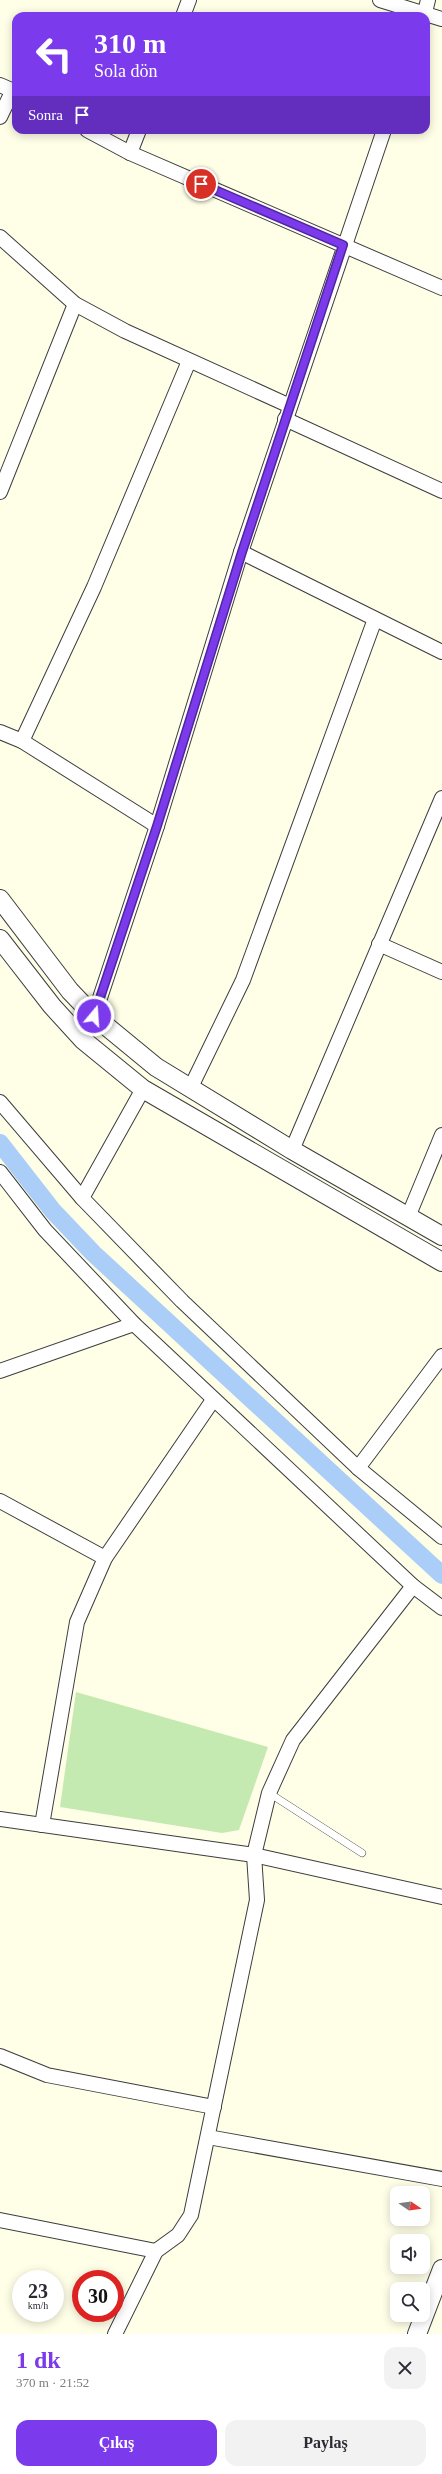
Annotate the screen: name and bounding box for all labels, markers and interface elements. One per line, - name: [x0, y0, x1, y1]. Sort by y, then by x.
- icon: left: [28, 28, 80, 80]
- text: 310 m: [94, 28, 166, 59]
- text: Sola dön: [94, 61, 158, 81]
- icon: arrive: [71, 104, 93, 126]
- text: Sonra: [28, 107, 63, 123]
- pin: [184, 167, 218, 201]
- icon: arrive: [190, 173, 212, 195]
- position arrow: [73, 995, 115, 1037]
- north arrow: [390, 2186, 430, 2226]
- map controls: [390, 2186, 430, 2322]
- button: sound: [390, 2234, 430, 2274]
- speed limit sign: 30: [72, 2270, 124, 2322]
- text: 23: [28, 2280, 48, 2302]
- button: search: [390, 2282, 430, 2322]
- text: km/h: [28, 2300, 48, 2311]
- text: 1 dk: [16, 2347, 61, 2373]
- button: close: [384, 2347, 426, 2389]
- text: 370 m · 21:52: [16, 2375, 89, 2390]
- button: Çıkış: [16, 2420, 217, 2466]
- button: Paylaş: [225, 2420, 426, 2466]

